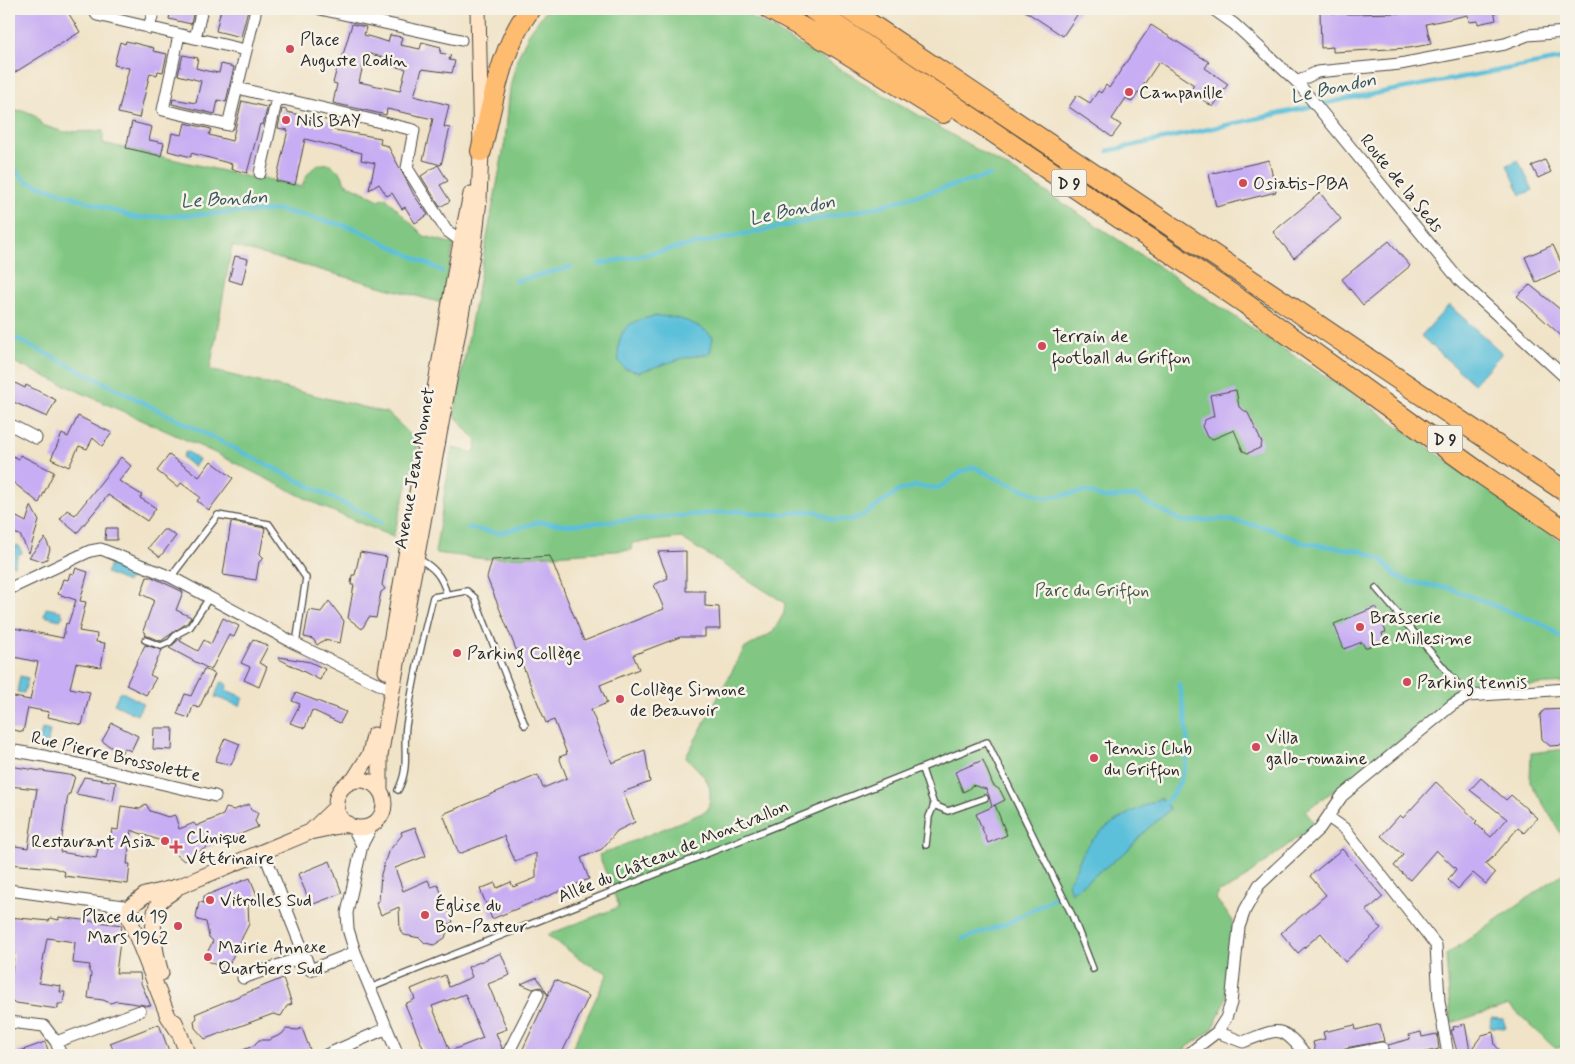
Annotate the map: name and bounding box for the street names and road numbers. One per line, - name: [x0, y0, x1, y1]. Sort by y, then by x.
- street label: Route de la Seds: [1354, 129, 1448, 238]
- road number: D 9: [1052, 170, 1086, 197]
- street label: Avenue Jean Monnet: [389, 385, 441, 551]
- road number: D 9: [1428, 426, 1462, 452]
- street label: Rue Pierre Brossolette: [29, 726, 203, 788]
- street label: Allée du Château de Montvallon: [554, 795, 792, 909]

